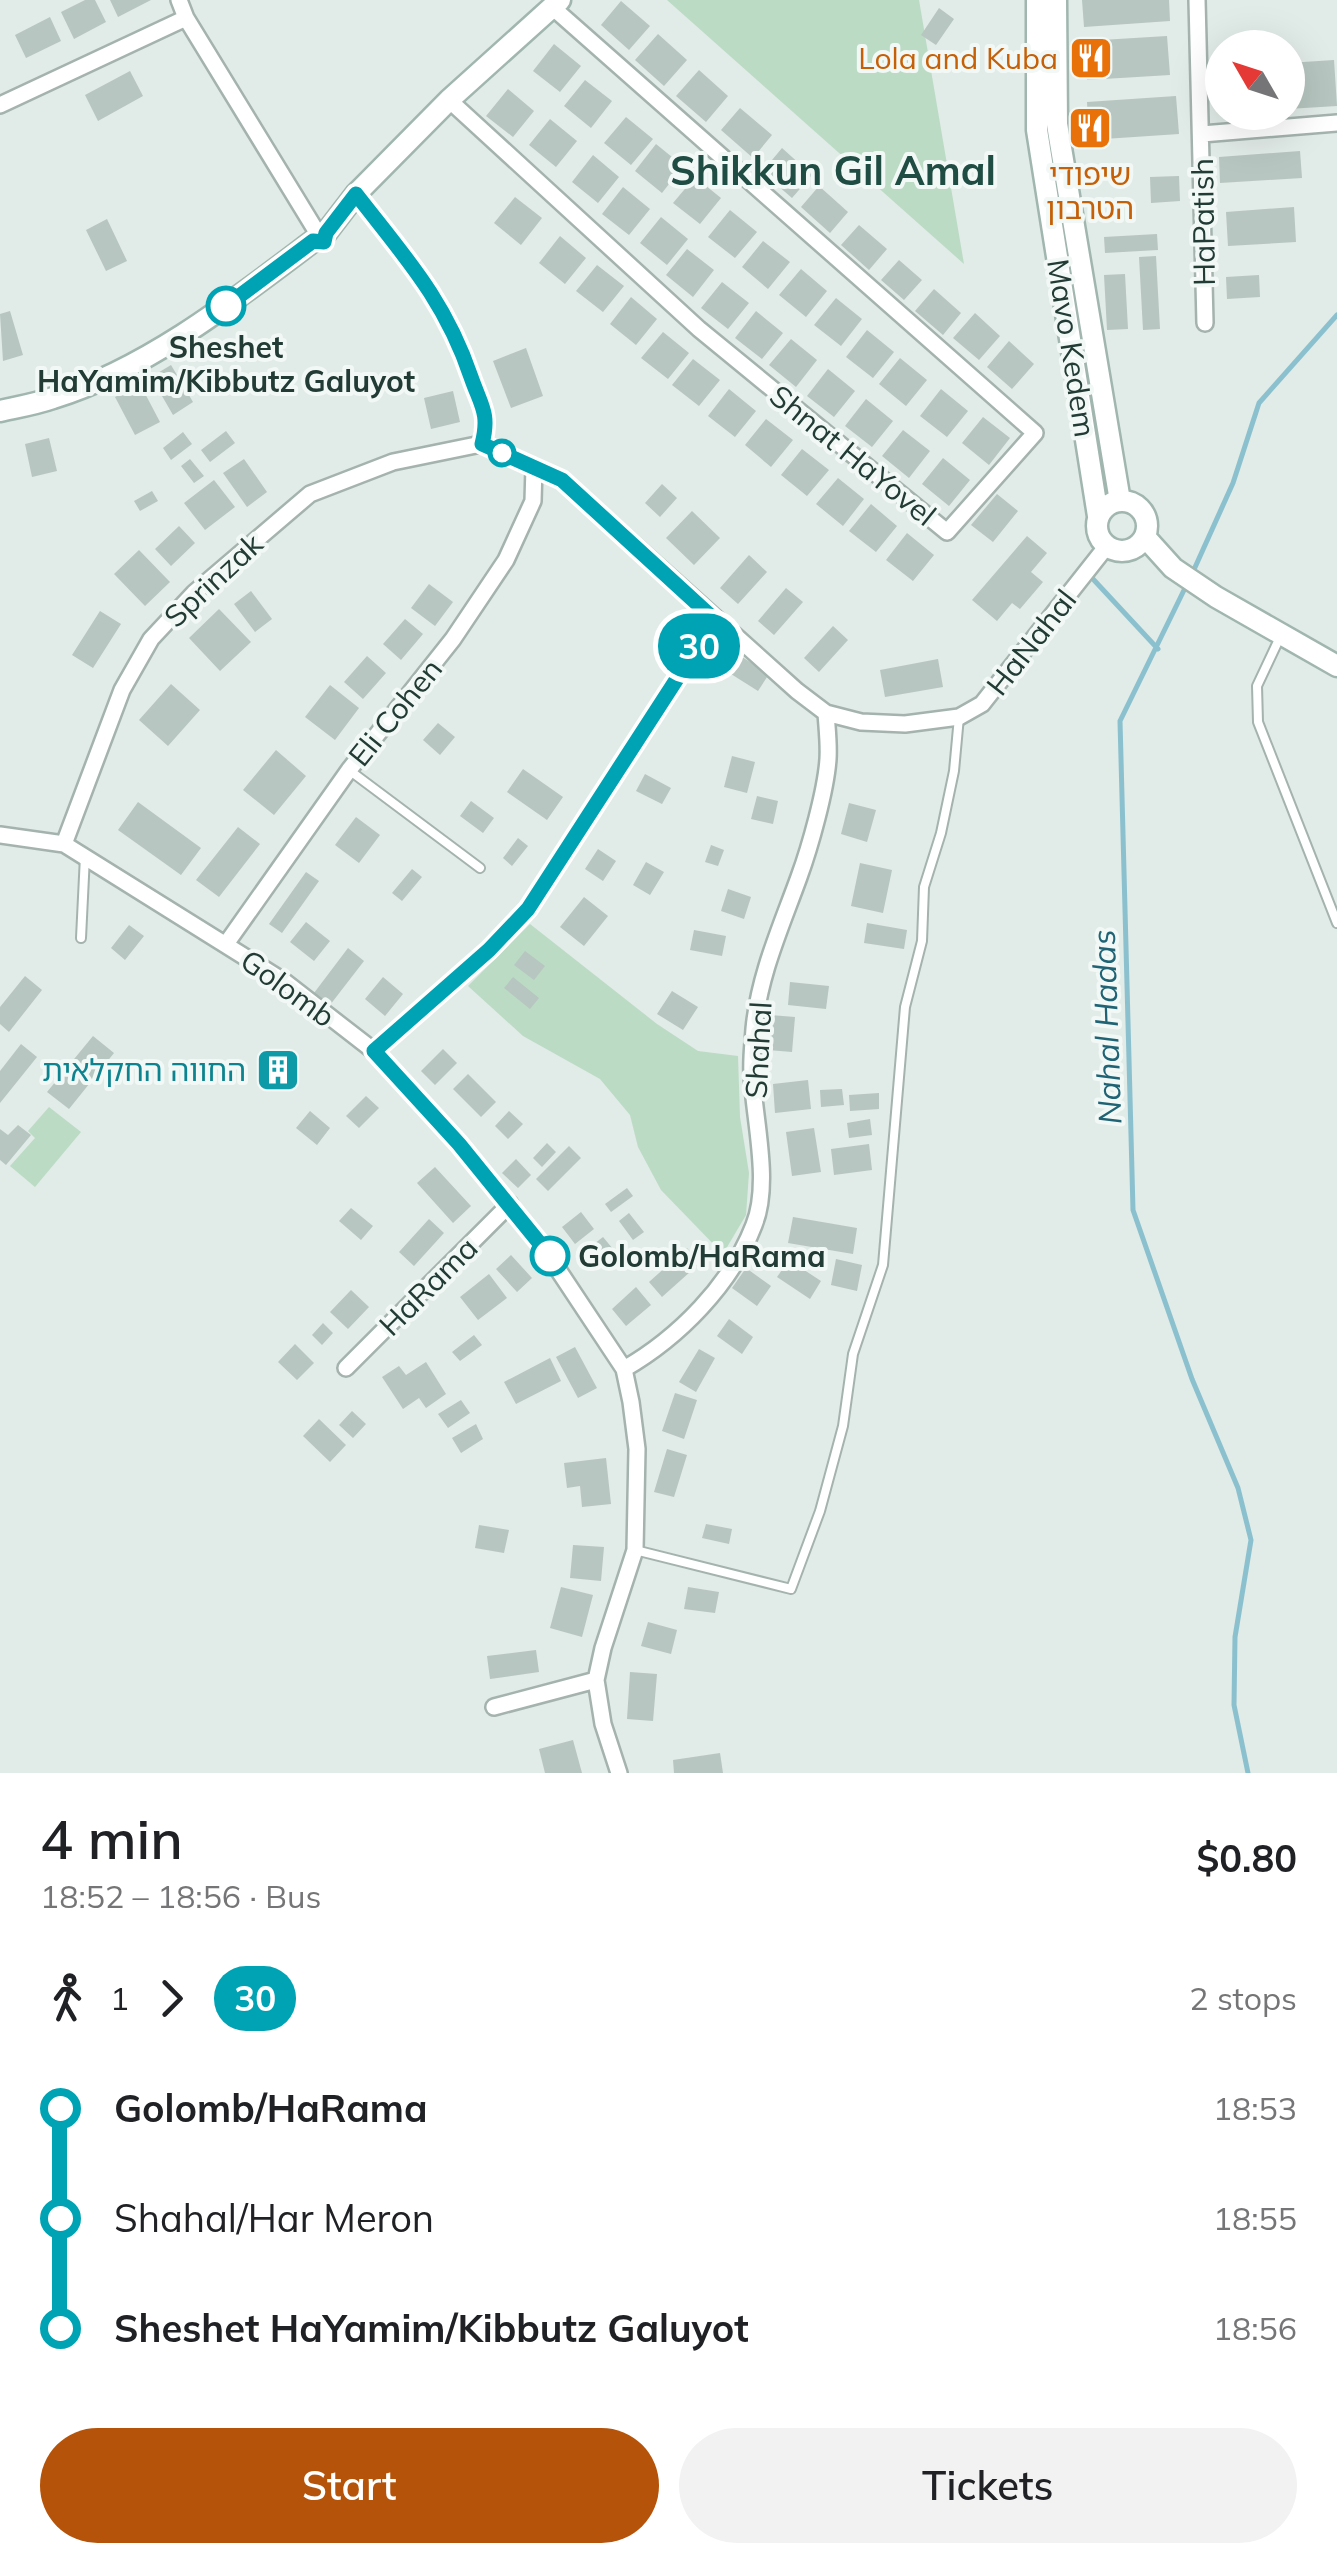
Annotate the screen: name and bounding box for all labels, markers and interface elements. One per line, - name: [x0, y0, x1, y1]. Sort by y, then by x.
- north arrow: [1205, 30, 1305, 130]
- map controls: [1205, 30, 1305, 130]
- restaurant icon: Lola and Kuba: [1068, 35, 1114, 81]
- place label: Lola and Kuba: [858, 39, 1058, 77]
- restaurant icon: שיפודי הטרבון: [1067, 105, 1113, 151]
- district label: Shikkun Gil Amal: [670, 145, 996, 195]
- place label: שיפודי הטרבון: [1046, 155, 1134, 227]
- street label: HaPatish: [1183, 158, 1223, 286]
- street label: Mavo Kedem: [1039, 256, 1105, 440]
- marker: Sheshet HaYamim/Kibbutz Galuyot: [207, 287, 245, 325]
- place label: Sheshet HaYamim/Kibbutz Galuyot: [37, 328, 415, 400]
- street label: Shnat HaYovel: [762, 376, 944, 534]
- unlabelled marker: [489, 440, 515, 466]
- street label: Sprinzak: [156, 524, 271, 635]
- street label: HaNahal: [978, 581, 1084, 703]
- line badge: 30: [654, 614, 744, 678]
- text: 30: [678, 624, 720, 668]
- street label: Eli Cohen: [340, 650, 450, 774]
- water label: Nahal Hadas: [1083, 929, 1129, 1125]
- street label: Golomb: [233, 941, 343, 1035]
- street label: Shahal: [736, 1001, 780, 1099]
- building icon: החווה החקלאית: [255, 1047, 301, 1093]
- place label: החווה החקלאית: [42, 1051, 246, 1089]
- street label: HaRama: [371, 1229, 485, 1343]
- marker: Golomb/HaRama: [531, 1237, 569, 1275]
- place label: Golomb/HaRama: [578, 1237, 826, 1275]
- text: 4 min: [40, 1804, 183, 1873]
- text: $0.80: [1196, 1834, 1297, 1882]
- text: 18:52 – 18:56 · Bus: [40, 1876, 321, 1916]
- icon: walk: [40, 1971, 95, 2026]
- icon: forward: [144, 1971, 199, 2026]
- text: 30: [234, 1976, 276, 2020]
- text: 1: [110, 1978, 129, 2018]
- text: 2 stops: [1189, 1978, 1297, 2018]
- text: Golomb/HaRama: [114, 2084, 428, 2132]
- text: 18:53: [1213, 2088, 1297, 2128]
- text: Shahal/Har Meron: [114, 2194, 434, 2242]
- text: 18:55: [1213, 2198, 1297, 2238]
- text: Sheshet HaYamim/Kibbutz Galuyot: [114, 2304, 749, 2352]
- text: 18:56: [1213, 2308, 1297, 2348]
- button: Start: [40, 2428, 659, 2543]
- button: Tickets: [679, 2428, 1297, 2543]

